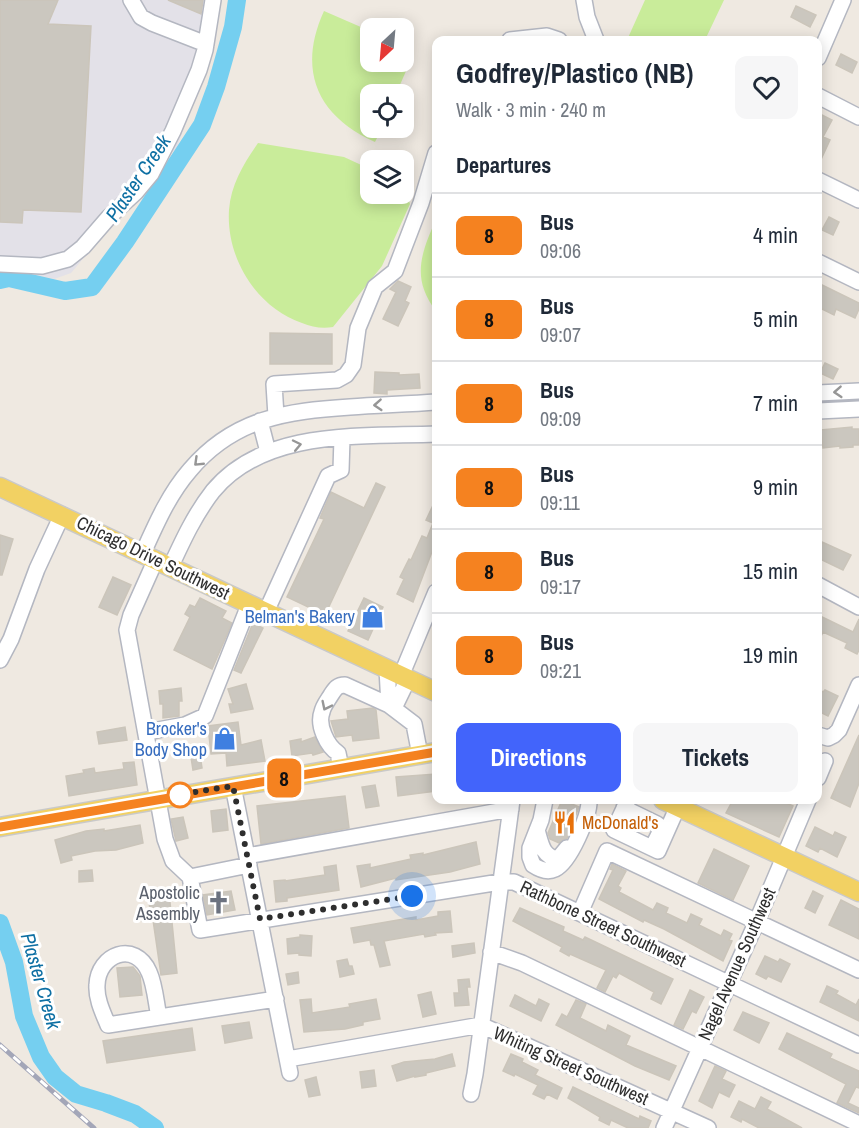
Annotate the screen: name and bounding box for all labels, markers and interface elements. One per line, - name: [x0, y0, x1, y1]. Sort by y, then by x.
- north arrow: [360, 18, 414, 72]
- map controls: [360, 18, 414, 204]
- text: Godfrey/Plastico (NB): [456, 54, 693, 92]
- button: heart: [735, 56, 798, 119]
- button: locate: [360, 84, 414, 138]
- text: Walk · 3 min · 240 m: [456, 96, 606, 123]
- water label: Plaster Creek: [99, 128, 177, 226]
- button: layers: [360, 150, 414, 204]
- text: Departures: [456, 150, 551, 180]
- text: Bus: [540, 207, 574, 237]
- text: 4 min: [753, 220, 798, 250]
- text: 8: [484, 221, 494, 250]
- text: 09:06: [540, 237, 581, 264]
- text: Bus: [540, 291, 574, 321]
- text: 5 min: [753, 304, 798, 334]
- text: 8: [484, 305, 494, 334]
- text: 09:07: [540, 321, 581, 348]
- text: Bus: [540, 375, 574, 405]
- one-way arrow: [834, 385, 843, 398]
- text: 7 min: [753, 388, 798, 418]
- text: 8: [484, 389, 494, 418]
- one-way arrow: [374, 399, 383, 412]
- text: 09:09: [540, 405, 581, 432]
- one-way arrow: [292, 439, 302, 452]
- one-way arrow: [194, 454, 205, 465]
- text: Bus: [540, 459, 574, 489]
- text: 9 min: [753, 472, 798, 502]
- text: 8: [484, 473, 494, 502]
- text: 09:11: [540, 489, 580, 516]
- street label: Chicago Drive Southwest: [73, 510, 234, 605]
- text: Bus: [540, 543, 574, 573]
- text: 15 min: [743, 556, 798, 586]
- text: 8: [484, 557, 494, 586]
- text: 09:17: [540, 573, 581, 600]
- place label: Belman's Bakery: [245, 604, 356, 629]
- shop icon: Belman's Bakery: [360, 604, 386, 630]
- text: Bus: [540, 627, 574, 657]
- text: 19 min: [743, 640, 798, 670]
- text: 8: [484, 641, 494, 670]
- text: 09:21: [540, 657, 581, 684]
- one-way arrow: [321, 700, 333, 711]
- place label: Brocker's Body Shop: [135, 716, 207, 762]
- button: Directions: [456, 723, 621, 792]
- button: Tickets: [633, 723, 798, 792]
- shop icon: Brocker's Body Shop: [212, 726, 238, 752]
- line badge: 8: [264, 758, 304, 798]
- text: 8: [279, 764, 289, 793]
- unlabelled marker: [167, 782, 193, 808]
- restaurant icon: McDonald's: [551, 810, 577, 836]
- place label: McDonald's: [582, 810, 659, 835]
- street label: Rathbone Street Southwest: [516, 874, 690, 973]
- place label: Apostolic Assembly: [135, 880, 201, 926]
- your location: [397, 881, 427, 911]
- street label: Nagel Avenue Southwest: [692, 883, 781, 1044]
- church icon: Apostolic Assembly: [205, 890, 231, 916]
- water label: Plaster Creek: [15, 929, 68, 1033]
- street label: Whiting Street Southwest: [490, 1020, 653, 1111]

